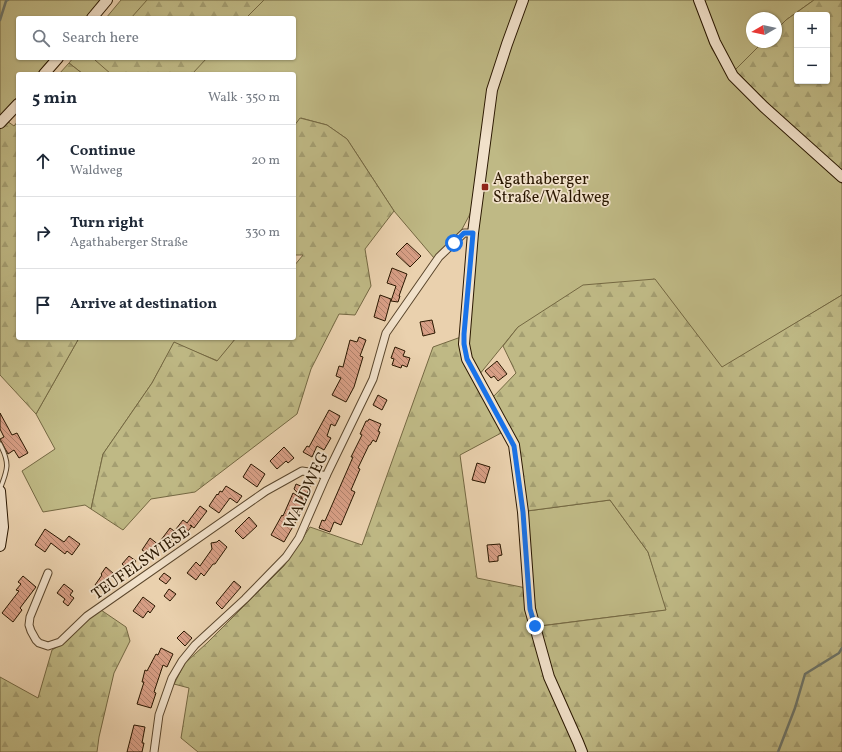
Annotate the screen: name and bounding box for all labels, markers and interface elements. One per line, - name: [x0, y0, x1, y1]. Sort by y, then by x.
- north arrow: [746, 12, 782, 48]
- map controls: [794, 12, 830, 84]
- button: +: [794, 12, 830, 48]
- search box: [16, 16, 296, 60]
- icon: search: [30, 27, 52, 49]
- text: Search here: [62, 28, 139, 49]
- button: −: [794, 48, 830, 84]
- text: 5 min: [32, 87, 77, 110]
- text: Walk · 350 m: [208, 89, 280, 107]
- text: Continue: [70, 141, 135, 162]
- icon: ahead: [32, 150, 54, 172]
- text: 20 m: [251, 152, 280, 170]
- text: Waldweg: [70, 162, 123, 180]
- place label: Agathaberger Straße/Waldweg: [493, 169, 610, 209]
- marker: Agathaberger Straße/Waldweg: [480, 182, 490, 192]
- text: Turn right: [70, 213, 144, 234]
- icon: right: [32, 222, 54, 244]
- text: 330 m: [245, 224, 280, 242]
- text: Agathaberger Straße: [70, 234, 188, 252]
- route start: [445, 234, 463, 252]
- icon: arrive: [32, 294, 54, 316]
- text: Arrive at destination: [70, 294, 217, 315]
- street label: WALDWEG: [279, 448, 334, 533]
- street label: TEUFELSWIESE: [88, 522, 195, 606]
- route end: [526, 617, 544, 635]

